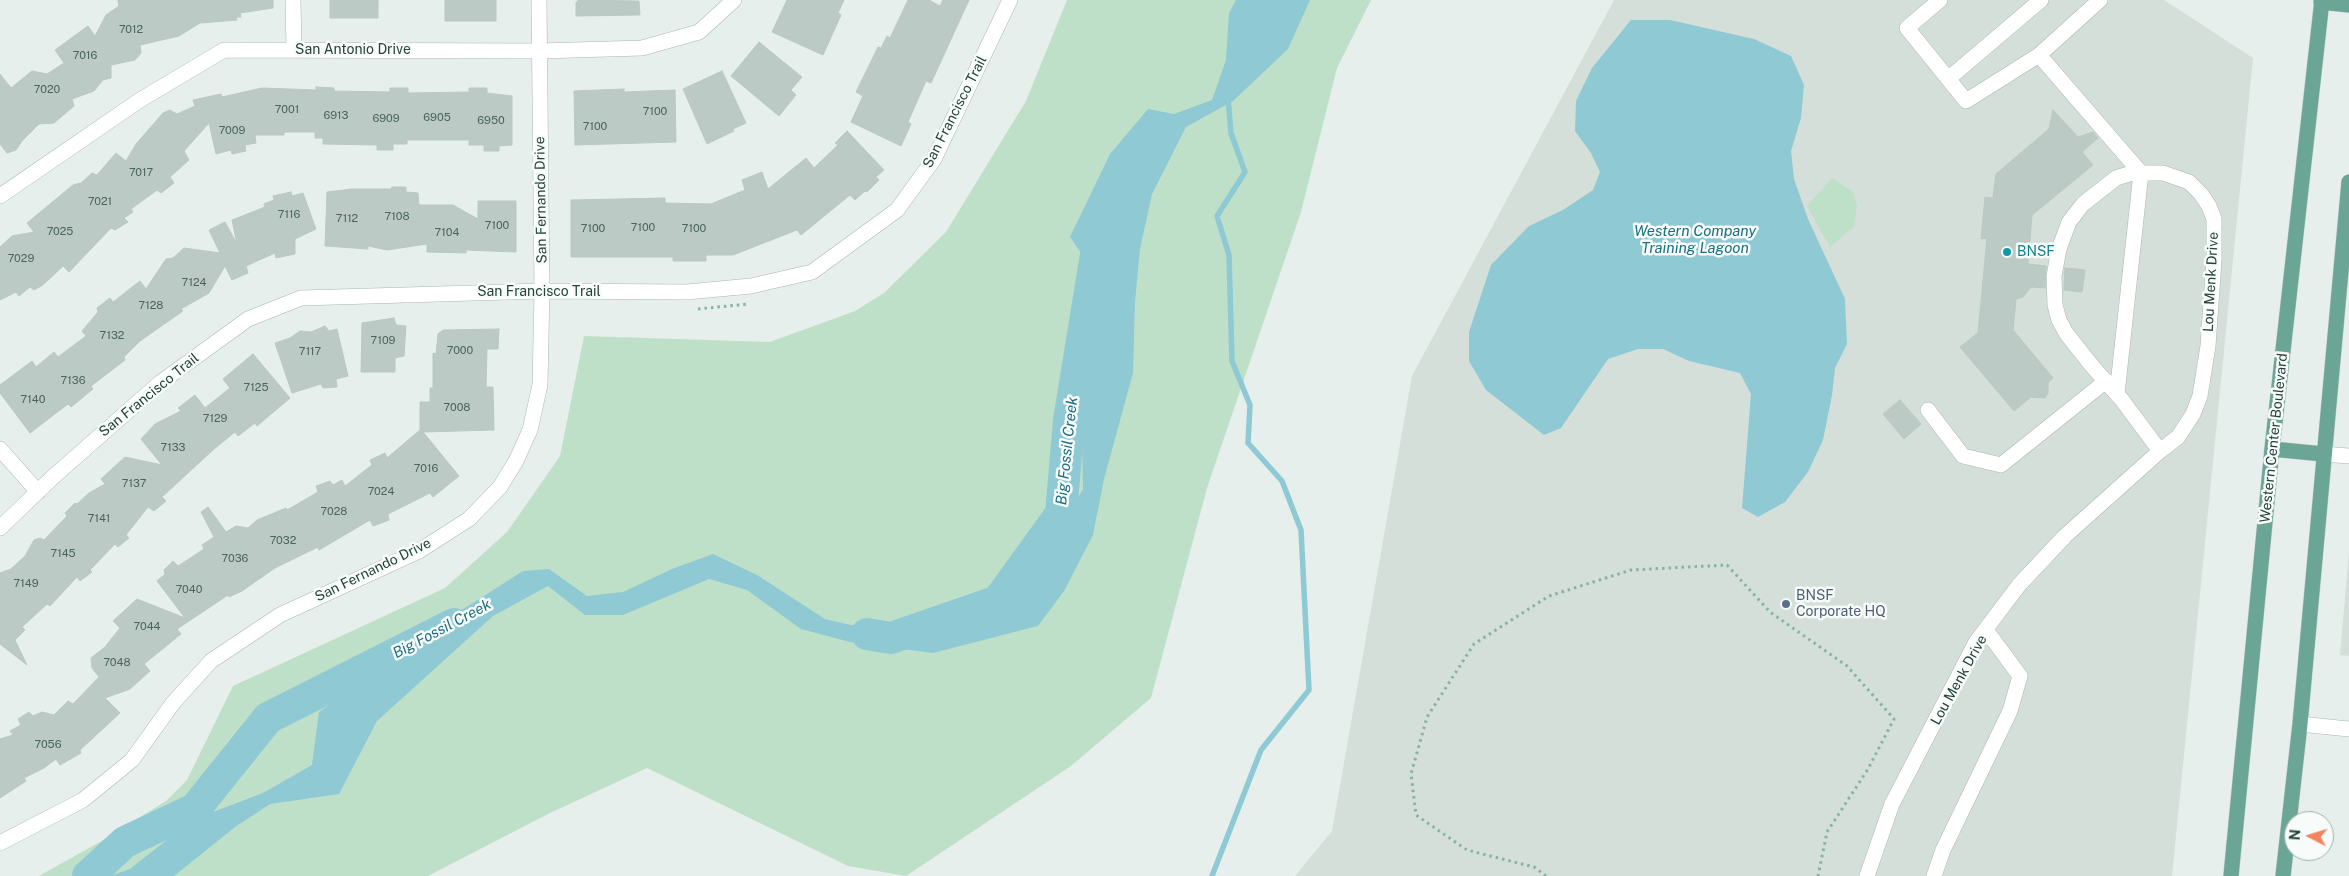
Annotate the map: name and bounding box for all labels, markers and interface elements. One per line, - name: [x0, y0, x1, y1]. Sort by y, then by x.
- house number: 7012: [119, 23, 143, 37]
- street label: San Antonio Drive: [295, 42, 411, 58]
- house number: 7016: [73, 49, 97, 63]
- street label: San Francisco Trail: [919, 53, 991, 171]
- house number: 7020: [34, 83, 60, 97]
- house number: 7001: [275, 103, 299, 117]
- house number: 7100: [643, 105, 667, 119]
- house number: 6913: [323, 109, 349, 123]
- house number: 6905: [423, 111, 451, 125]
- house number: 6909: [372, 112, 400, 126]
- house number: 6950: [477, 114, 505, 128]
- house number: 7100: [583, 120, 607, 134]
- house number: 7009: [219, 124, 245, 138]
- street label: San Fernando Drive: [531, 136, 551, 264]
- house number: 7017: [129, 166, 153, 180]
- house number: 7021: [88, 195, 112, 209]
- house number: 7116: [278, 208, 300, 222]
- house number: 7108: [384, 210, 410, 224]
- house number: 7112: [336, 212, 358, 226]
- house number: 7100: [485, 219, 509, 233]
- house number: 7100: [631, 221, 655, 235]
- house number: 7100: [581, 222, 605, 236]
- house number: 7100: [682, 222, 706, 236]
- water label: Western Company Training Lagoon: [1634, 222, 1756, 257]
- house number: 7025: [47, 225, 73, 239]
- house number: 7104: [435, 226, 459, 240]
- street label: Lou Menk Drive: [2200, 231, 2222, 333]
- place label: BNSF: [2017, 244, 2055, 260]
- marker: BNSF: [2001, 246, 2013, 258]
- house number: 7029: [8, 252, 34, 266]
- house number: 7124: [182, 276, 206, 290]
- street label: San Francisco Trail: [477, 284, 601, 300]
- house number: 7128: [139, 299, 163, 313]
- house number: 7132: [100, 329, 124, 343]
- house number: 7109: [371, 334, 395, 348]
- house number: 7000: [447, 344, 473, 358]
- house number: 7117: [299, 345, 321, 359]
- street label: San Francisco Trail: [96, 350, 202, 440]
- street label: Western Center Boulevard: [2257, 352, 2291, 524]
- house number: 7136: [60, 374, 86, 388]
- house number: 7125: [244, 381, 268, 395]
- house number: 7140: [21, 393, 45, 407]
- water label: Big Fossil Creek: [1052, 396, 1082, 506]
- house number: 7008: [444, 401, 470, 415]
- house number: 7129: [203, 412, 227, 426]
- house number: 7133: [160, 441, 186, 455]
- house number: 7016: [414, 462, 438, 476]
- house number: 7137: [122, 477, 146, 491]
- house number: 7024: [368, 485, 394, 499]
- house number: 7028: [321, 505, 347, 519]
- house number: 7141: [88, 512, 110, 526]
- house number: 7032: [270, 534, 296, 548]
- street label: San Fernando Drive: [312, 535, 434, 605]
- house number: 7145: [50, 547, 76, 561]
- house number: 7036: [222, 552, 248, 566]
- house number: 7149: [13, 577, 39, 591]
- house number: 7040: [176, 583, 202, 597]
- place label: BNSF Corporate HQ: [1796, 588, 1886, 620]
- water label: Big Fossil Creek: [390, 596, 494, 662]
- marker: BNSF Corporate HQ: [1780, 598, 1792, 610]
- house number: 7044: [134, 620, 160, 634]
- street label: Lou Menk Drive: [1927, 632, 1991, 728]
- house number: 7048: [103, 656, 131, 670]
- house number: 7056: [34, 738, 62, 752]
- north arrow: [2284, 811, 2334, 861]
- text: N: [2287, 829, 2303, 841]

